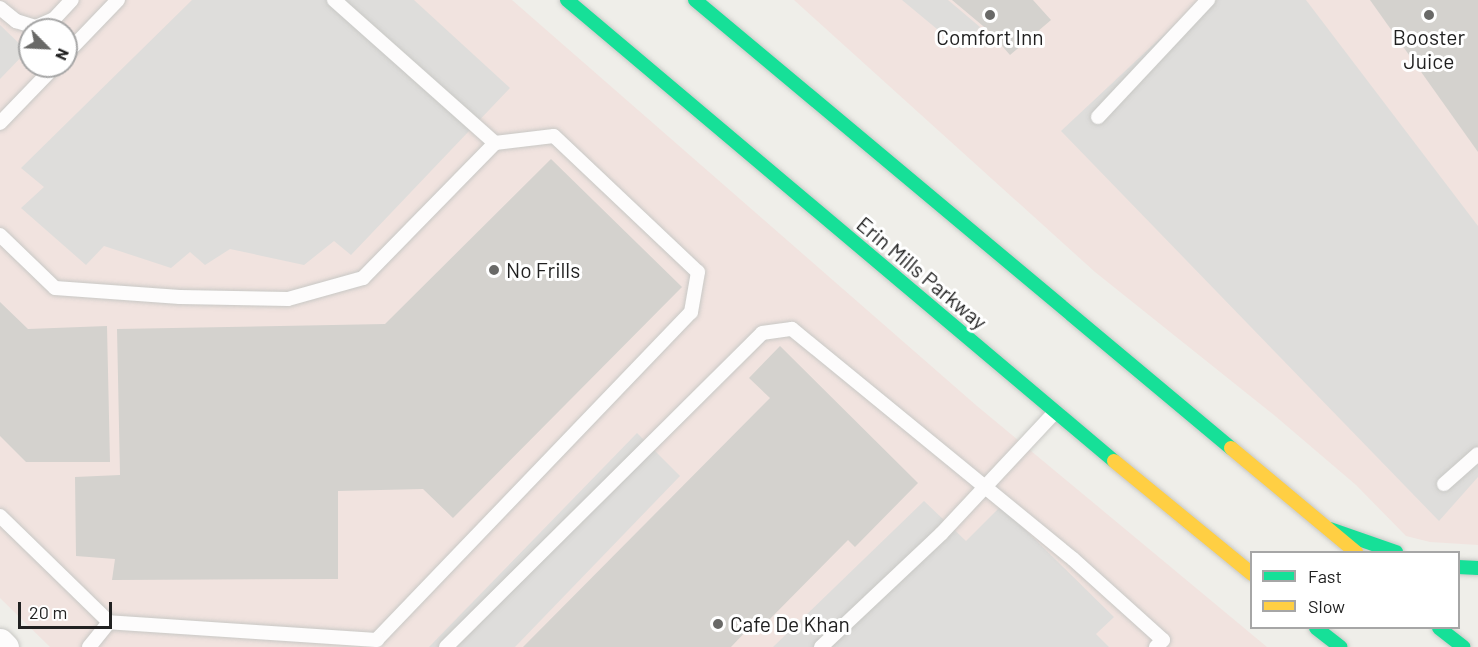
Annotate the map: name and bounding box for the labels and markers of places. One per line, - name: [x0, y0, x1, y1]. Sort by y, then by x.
- marker: Comfort Inn: [983, 8, 997, 22]
- marker: Booster Juice: [1422, 8, 1436, 22]
- place label: Comfort Inn: [936, 24, 1044, 50]
- place label: Booster Juice: [1393, 24, 1465, 74]
- place label: No Frills: [506, 257, 580, 283]
- marker: No Frills: [487, 263, 501, 277]
- place label: Cafe De Khan: [730, 611, 850, 637]
- marker: Cafe De Khan: [711, 617, 725, 631]

